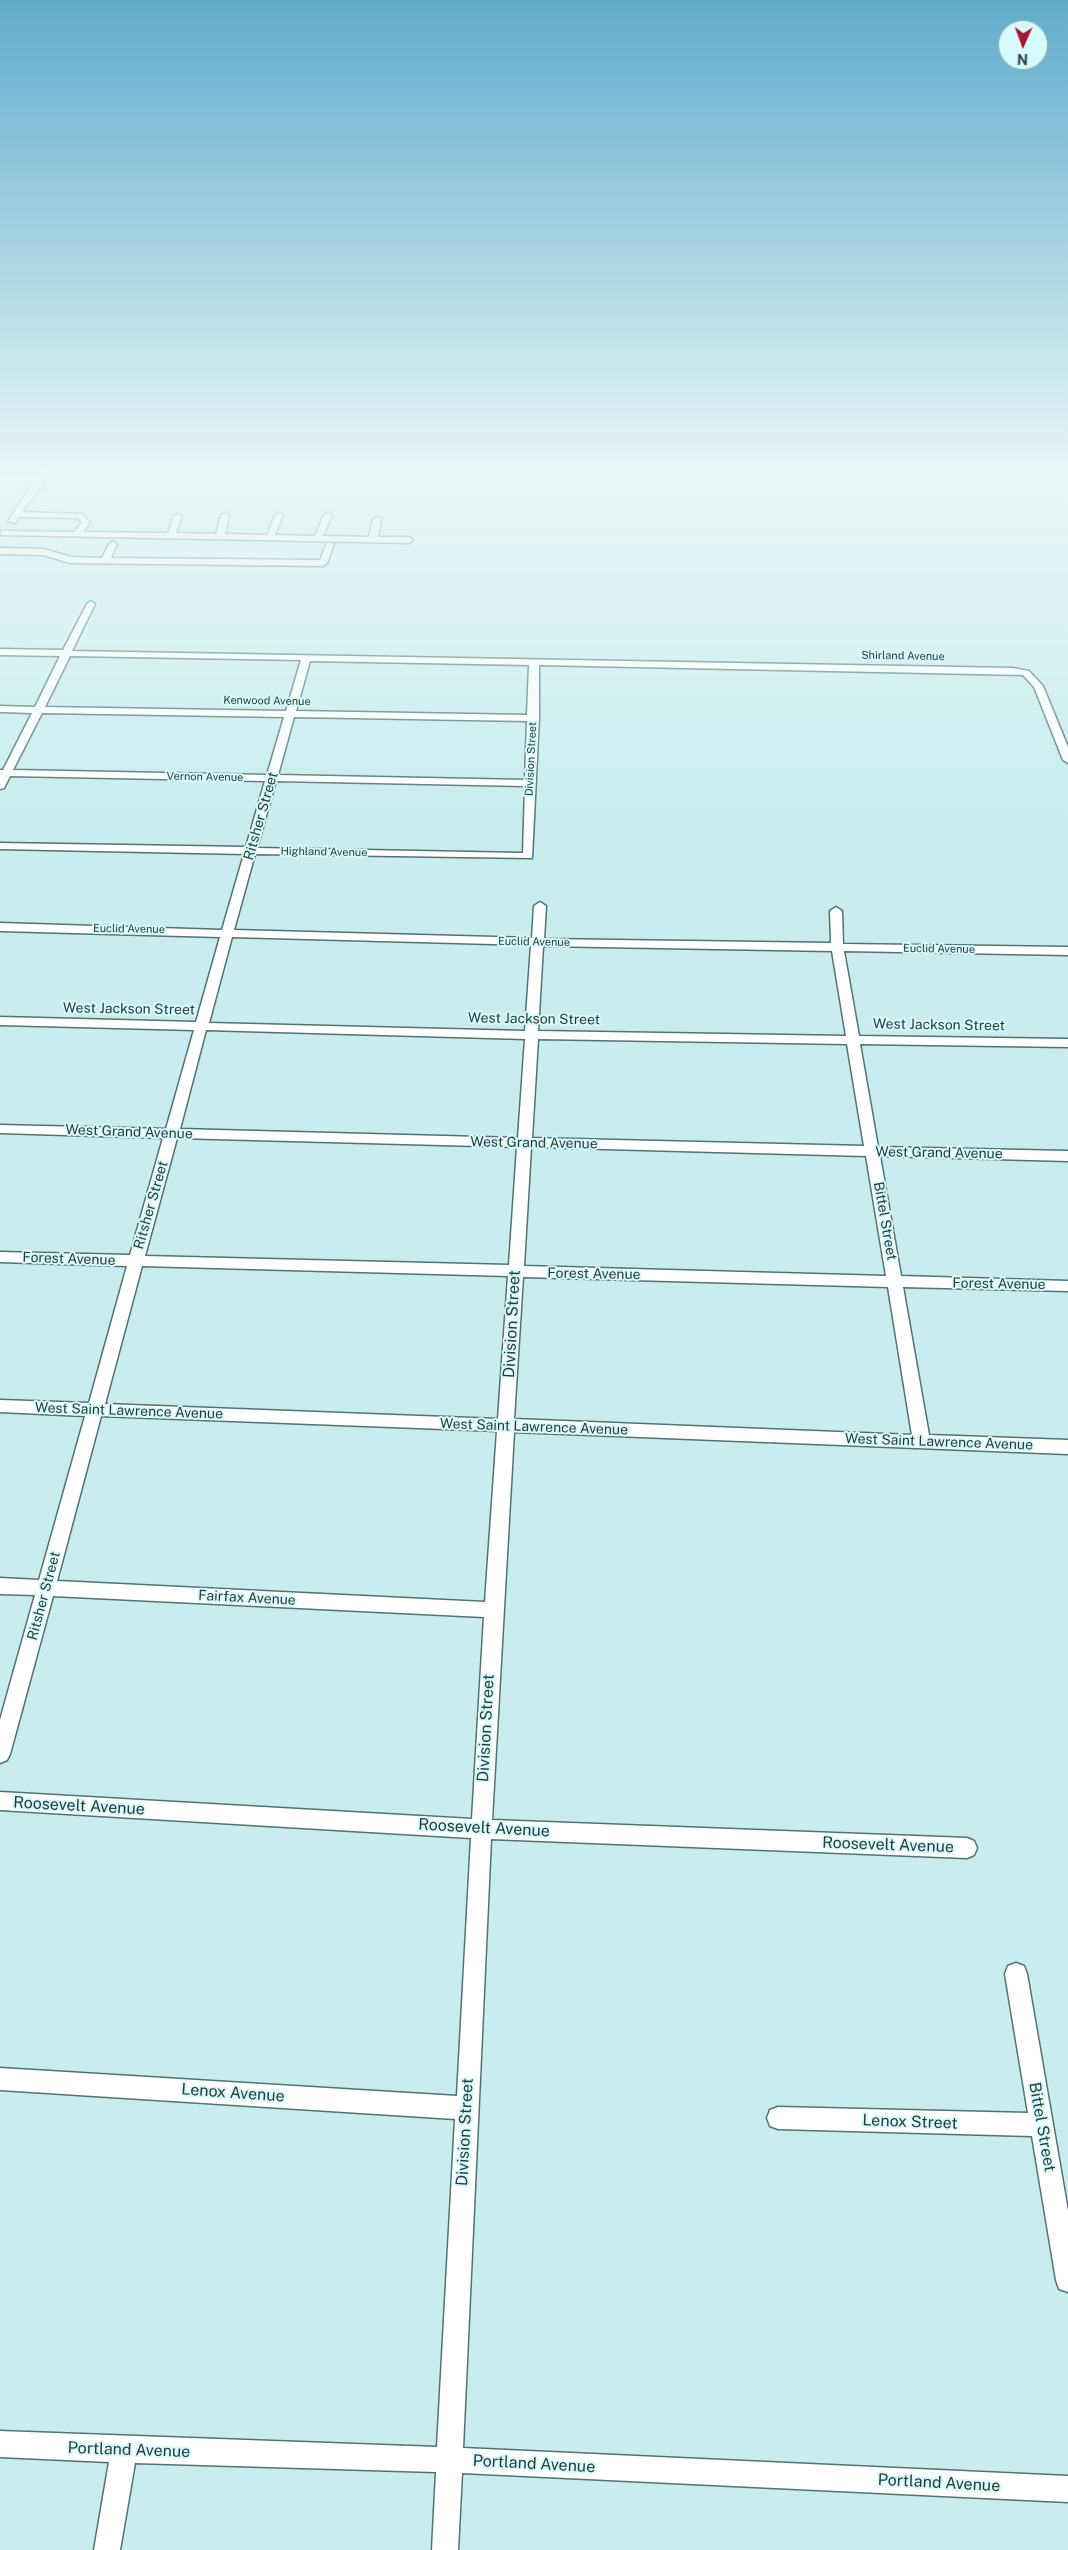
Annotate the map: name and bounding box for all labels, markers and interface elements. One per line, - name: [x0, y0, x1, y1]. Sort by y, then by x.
- north arrow: [998, 20, 1048, 70]
- text: N: [1017, 51, 1028, 67]
- street label: Shirland Avenue: [861, 649, 945, 663]
- street label: Kenwood Avenue: [223, 694, 311, 708]
- street label: Division Street: [522, 722, 540, 796]
- street label: Vernon Avenue: [166, 770, 244, 784]
- street label: Ritsher Street: [240, 770, 282, 862]
- street label: Highland Avenue: [280, 845, 368, 859]
- street label: Euclid Avenue: [93, 922, 165, 936]
- street label: Euclid Avenue: [498, 935, 570, 949]
- street label: Euclid Avenue: [903, 942, 975, 956]
- street label: West Jackson Street: [63, 999, 195, 1019]
- street label: West Jackson Street: [468, 1009, 600, 1029]
- street label: West Jackson Street: [873, 1015, 1005, 1035]
- street label: West Grand Avenue: [65, 1121, 193, 1143]
- street label: West Grand Avenue: [470, 1133, 598, 1153]
- street label: West Grand Avenue: [875, 1143, 1003, 1163]
- street label: Ritsher Street: [130, 1159, 172, 1251]
- street label: Bittel Street: [870, 1180, 900, 1262]
- street label: Forest Avenue: [22, 1249, 116, 1269]
- street label: Forest Avenue: [547, 1265, 641, 1283]
- street label: Division Street: [500, 1270, 524, 1378]
- street label: Forest Avenue: [952, 1275, 1046, 1293]
- street label: West Saint Lawrence Avenue: [35, 1399, 223, 1423]
- street label: West Saint Lawrence Avenue: [440, 1415, 628, 1439]
- street label: West Saint Lawrence Avenue: [845, 1430, 1033, 1454]
- street label: Ritsher Street: [24, 1550, 64, 1642]
- street label: Fairfax Avenue: [198, 1587, 296, 1609]
- street label: Division Street: [474, 1674, 498, 1782]
- street label: Roosevelt Avenue: [13, 1793, 145, 1819]
- street label: Roosevelt Avenue: [418, 1815, 550, 1841]
- street label: Roosevelt Avenue: [822, 1833, 954, 1857]
- street label: Division Street: [453, 2078, 477, 2186]
- street label: Lenox Avenue: [181, 2080, 285, 2106]
- street label: Bittel Street: [1025, 2081, 1059, 2173]
- street label: Lenox Street: [862, 2111, 958, 2133]
- street label: Portland Avenue: [67, 2438, 191, 2462]
- street label: Portland Avenue: [472, 2451, 596, 2477]
- street label: Portland Avenue: [877, 2470, 1001, 2496]

